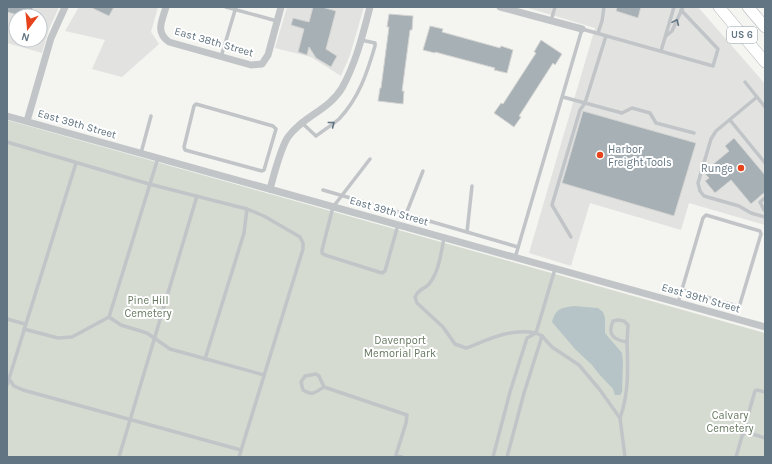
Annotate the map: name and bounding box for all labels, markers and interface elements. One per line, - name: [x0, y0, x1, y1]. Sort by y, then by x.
- north arrow: [8, 8, 48, 48]
- one-way arrow: [671, 19, 679, 26]
- street label: East 38th Street: [173, 25, 255, 59]
- road number: US 6: [727, 27, 757, 43]
- text: N: [20, 30, 31, 44]
- street label: East 39th Street: [36, 107, 118, 141]
- one-way arrow: [328, 121, 335, 128]
- place label: Harbor Freight Tools: [608, 143, 672, 169]
- marker: Harbor Freight Tools: [595, 150, 605, 160]
- place label: Runge: [701, 162, 733, 175]
- marker: Runge: [736, 163, 746, 173]
- street label: East 39th Street: [348, 194, 430, 228]
- street label: East 39th Street: [660, 281, 742, 315]
- park label: Pine Hill Cemetery: [124, 294, 172, 320]
- park label: Davenport Memorial Park: [364, 334, 436, 360]
- park label: Calvary Cemetery: [706, 409, 754, 435]

